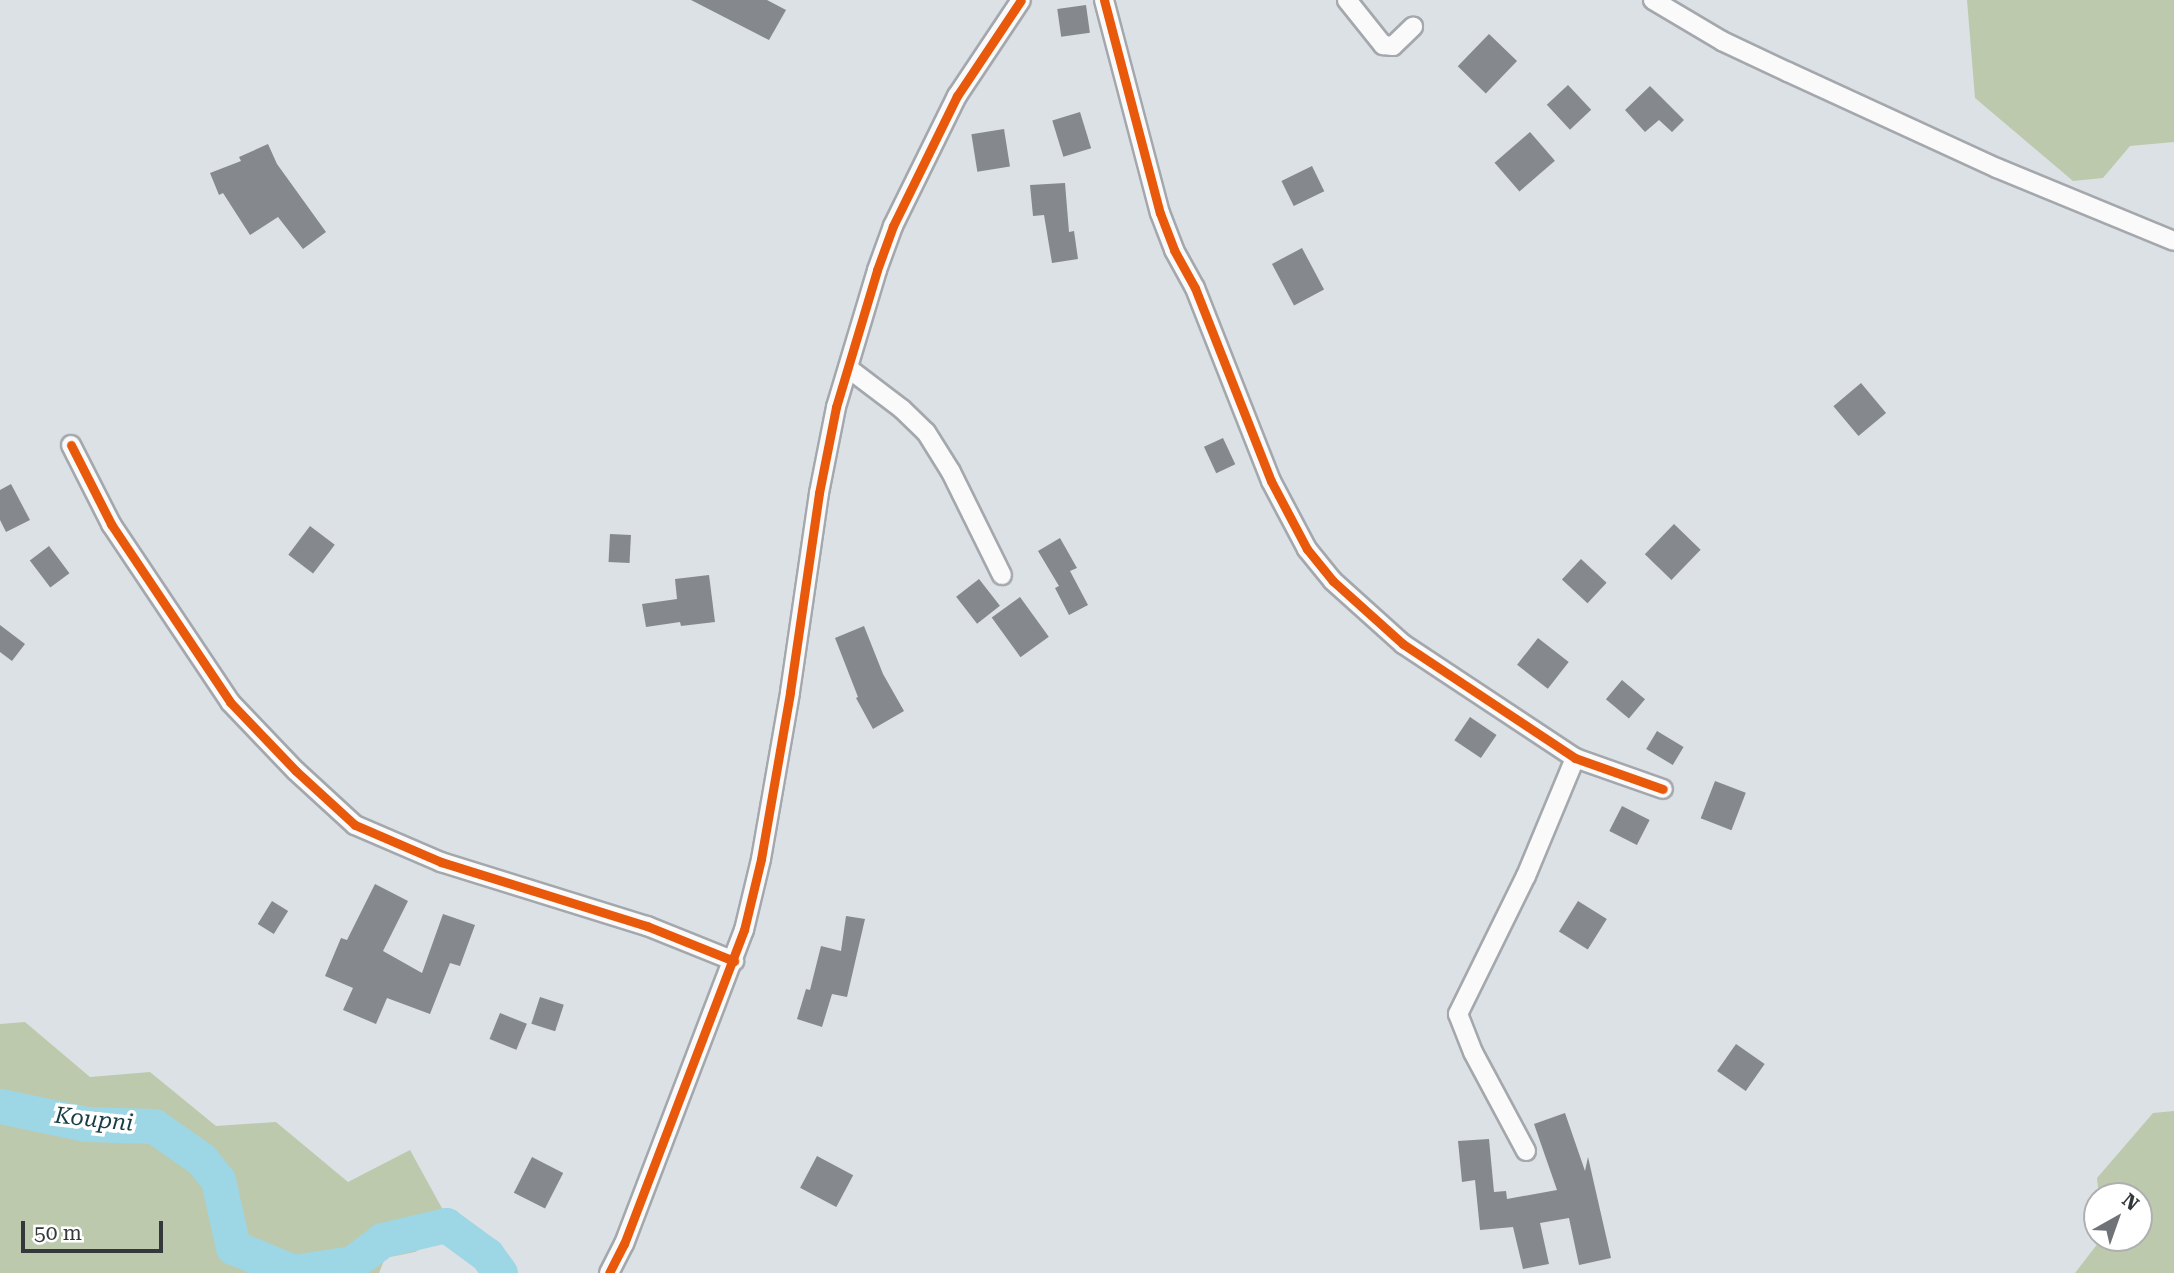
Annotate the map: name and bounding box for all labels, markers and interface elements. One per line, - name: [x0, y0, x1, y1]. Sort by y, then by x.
- water label: Koupni: [53, 1102, 135, 1138]
- north arrow: [2083, 1182, 2153, 1252]
- text: N: [2118, 1189, 2144, 1216]
- scale bar: [24, 1206, 166, 1250]
- text: 50 m: [34, 1221, 82, 1245]

